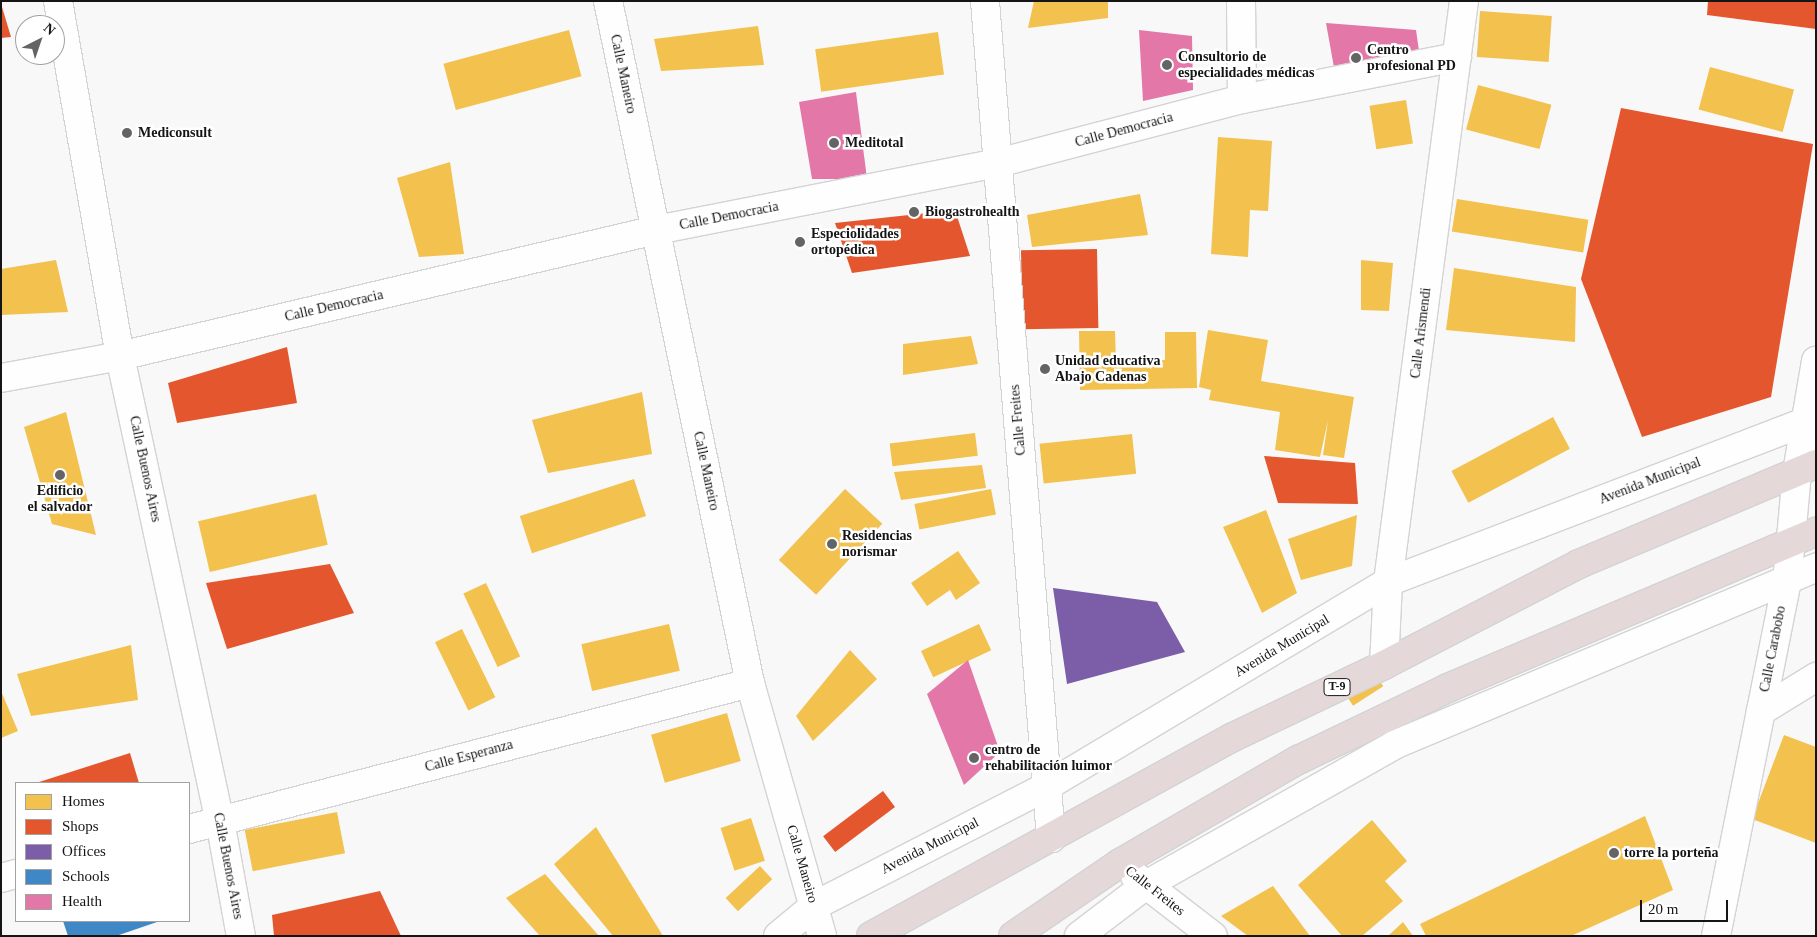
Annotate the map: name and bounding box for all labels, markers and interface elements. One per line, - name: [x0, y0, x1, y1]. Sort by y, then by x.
- north arrow: [15, 15, 65, 65]
- text: N: [41, 20, 58, 38]
- street label: Calle Maneiro: [606, 33, 640, 115]
- place label: Centro profesional PD: [1367, 42, 1456, 74]
- place label: Consultorio de especialidades médicas: [1178, 49, 1314, 82]
- marker: Centro profesional PD: [1349, 51, 1363, 65]
- marker: Consultorio de especialidades médicas: [1160, 58, 1174, 72]
- street label: Calle Democracia: [1073, 109, 1175, 151]
- place label: Mediconsult: [138, 125, 212, 141]
- marker: Mediconsult: [120, 126, 134, 140]
- place label: Meditotal: [845, 135, 903, 151]
- marker: Meditotal: [827, 136, 841, 150]
- street label: Calle Democracia: [678, 198, 780, 234]
- place label: Biogastrohealth: [925, 204, 1020, 220]
- marker: Biogastrohealth: [907, 205, 921, 219]
- place label: Especiolidades ortopédica: [811, 226, 899, 258]
- marker: Especiolidades ortopédica: [793, 235, 807, 249]
- street label: Calle Democracia: [283, 286, 385, 326]
- street label: Calle Arismendi: [1407, 286, 1435, 380]
- place label: Unidad educativa Abajo Cadenas: [1055, 353, 1160, 386]
- marker: Unidad educativa Abajo Cadenas: [1039, 363, 1051, 375]
- street label: Calle Freites: [1007, 384, 1029, 456]
- street label: Calle Buenos Aires: [125, 414, 165, 524]
- street label: Calle Maneiro: [689, 430, 723, 512]
- street label: Avenida Municipal: [1597, 454, 1703, 508]
- marker: Edificio el salvador: [54, 469, 66, 481]
- place label: Edificio el salvador: [28, 483, 92, 516]
- place label: Residencias norismar: [842, 528, 912, 560]
- marker: Residencias norismar: [826, 538, 838, 550]
- street label: Calle Carabobo: [1756, 604, 1790, 694]
- street label: Avenida Municipal: [1232, 611, 1332, 681]
- road number: T-9: [1323, 678, 1351, 696]
- street label: Calle Esperanza: [423, 736, 515, 776]
- place label: centro de rehabilitación luimor: [985, 742, 1112, 774]
- marker: centro de rehabilitación luimor: [967, 751, 981, 765]
- legend: [15, 782, 190, 922]
- text: Homes: [62, 793, 105, 809]
- street label: Calle Buenos Aires: [209, 811, 247, 921]
- street label: Avenida Municipal: [878, 814, 982, 878]
- text: Shops: [62, 818, 99, 834]
- street label: Calle Maneiro: [783, 823, 821, 905]
- text: Offices: [62, 843, 106, 859]
- place label: torre la porteña: [1624, 845, 1719, 861]
- marker: torre la porteña: [1608, 847, 1620, 859]
- street label: Calle Freites: [1122, 862, 1188, 920]
- text: Schools: [62, 868, 110, 884]
- scale bar: [1642, 890, 1730, 922]
- text: Health: [62, 893, 102, 909]
- text: 20 m: [1648, 901, 1678, 917]

